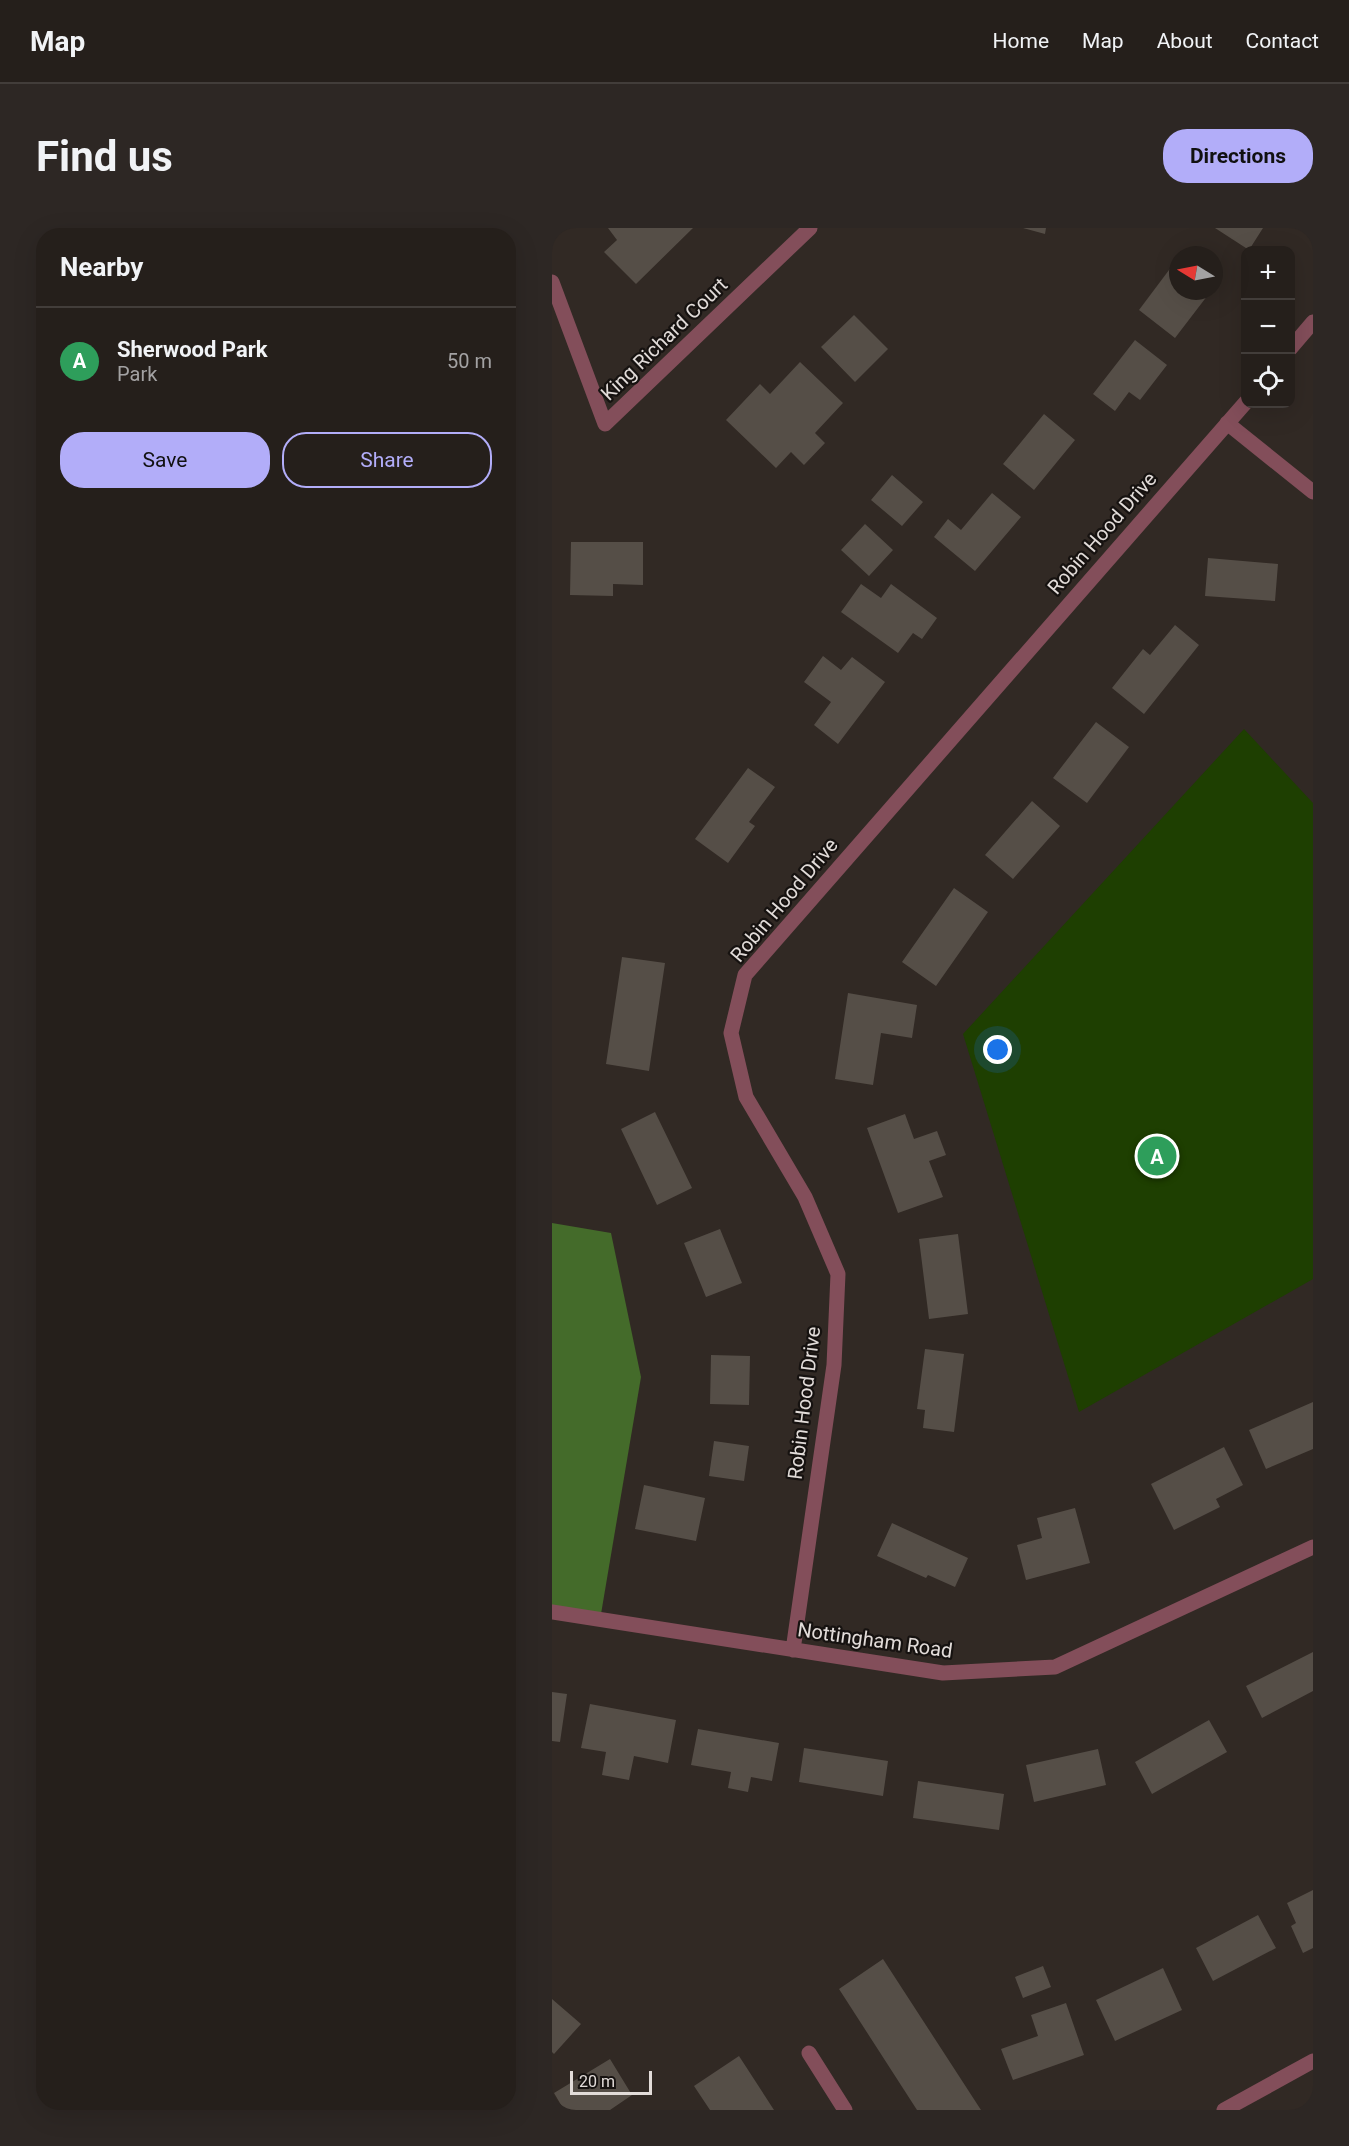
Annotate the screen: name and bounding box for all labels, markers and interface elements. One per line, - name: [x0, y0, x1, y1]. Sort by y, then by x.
- text: Map: [30, 25, 85, 58]
- text: Home: [993, 29, 1049, 53]
- text: Map: [1082, 29, 1124, 53]
- text: About: [1157, 29, 1213, 53]
- text: Contact: [1246, 29, 1319, 53]
- button: Directions: [1163, 129, 1313, 183]
- text: Find us: [36, 132, 173, 181]
- north arrow: [1169, 246, 1223, 300]
- map controls: [1241, 246, 1295, 408]
- button: +: [1241, 246, 1295, 300]
- text: Nearby: [60, 252, 143, 282]
- street label: King Richard Court: [596, 273, 732, 405]
- button: −: [1241, 300, 1295, 354]
- text: Sherwood Park: [117, 337, 267, 362]
- text: A: [73, 349, 86, 373]
- text: 50 m: [447, 349, 492, 373]
- button: locate: [1241, 354, 1295, 408]
- text: Park: [117, 362, 157, 386]
- button: Save: [60, 432, 270, 488]
- button: Share: [282, 432, 492, 488]
- street label: Robin Hood Drive: [1042, 467, 1162, 599]
- street label: Robin Hood Drive: [725, 833, 843, 967]
- your location: [983, 1035, 1012, 1064]
- pin: A: [1138, 1134, 1176, 1178]
- street label: Robin Hood Drive: [783, 1325, 825, 1481]
- street label: Nottingham Road: [796, 1617, 954, 1663]
- scale bar: [570, 2068, 652, 2096]
- text: 20 m: [579, 2072, 615, 2091]

